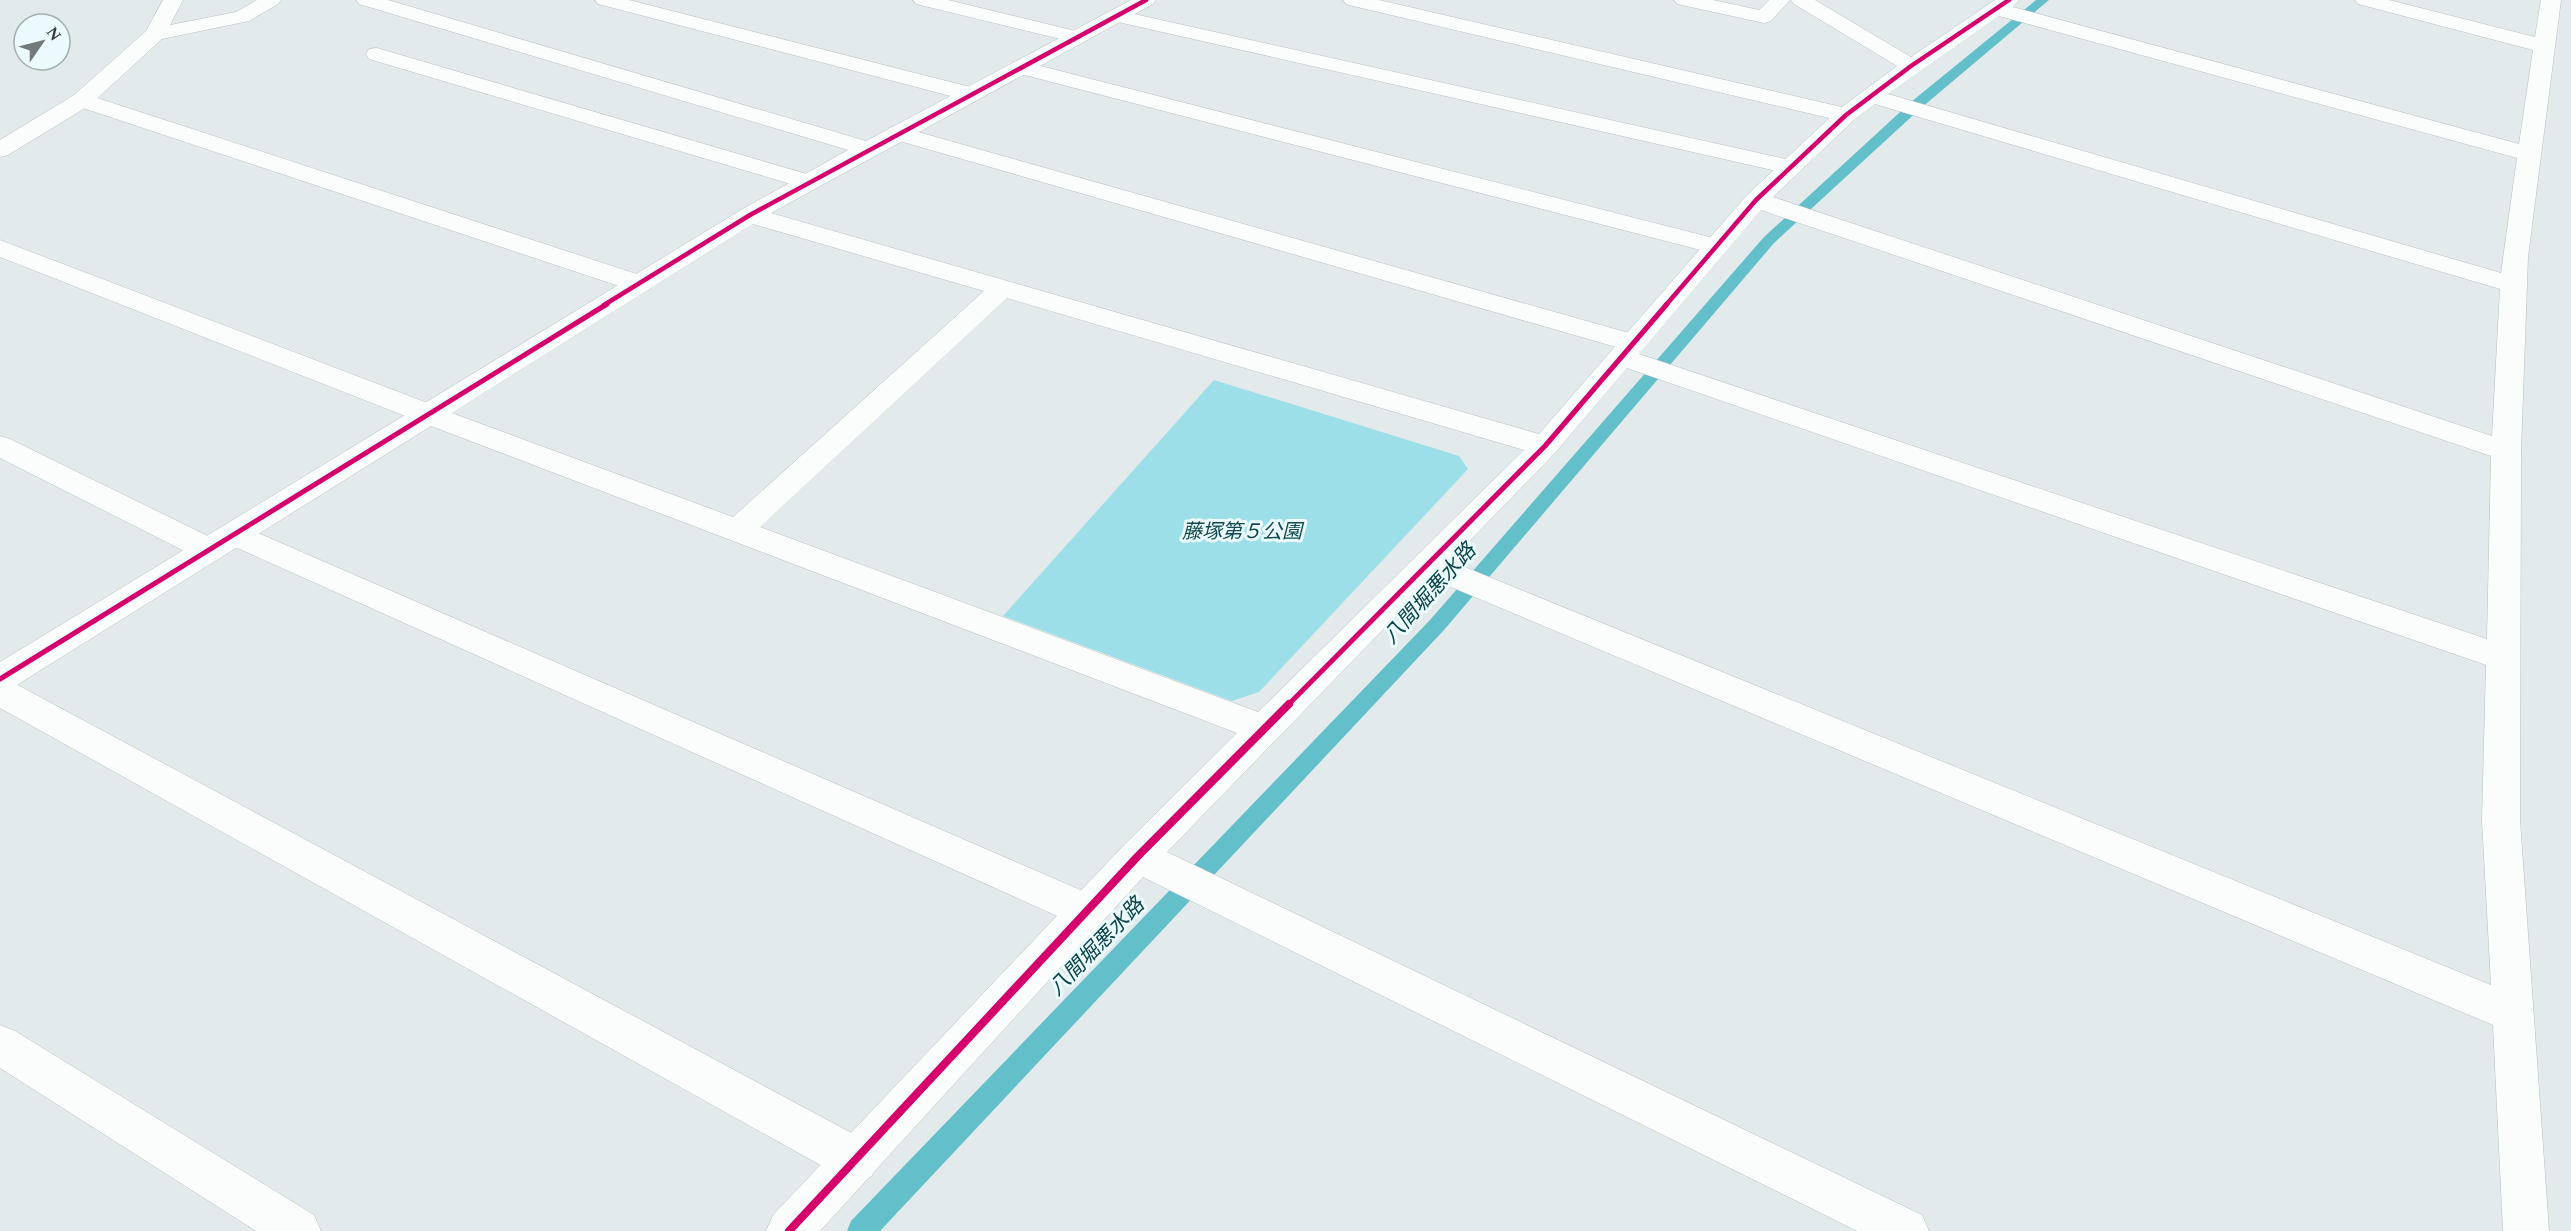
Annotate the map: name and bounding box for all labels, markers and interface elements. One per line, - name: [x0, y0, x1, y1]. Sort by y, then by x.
- north arrow: [12, 12, 72, 72]
- text: N: [40, 22, 67, 46]
- park label: 藤塚第５公園: [1182, 517, 1305, 547]
- water label: 八間堀悪水路: [1376, 535, 1485, 652]
- water label: 八間堀悪水路: [1042, 889, 1154, 1003]

